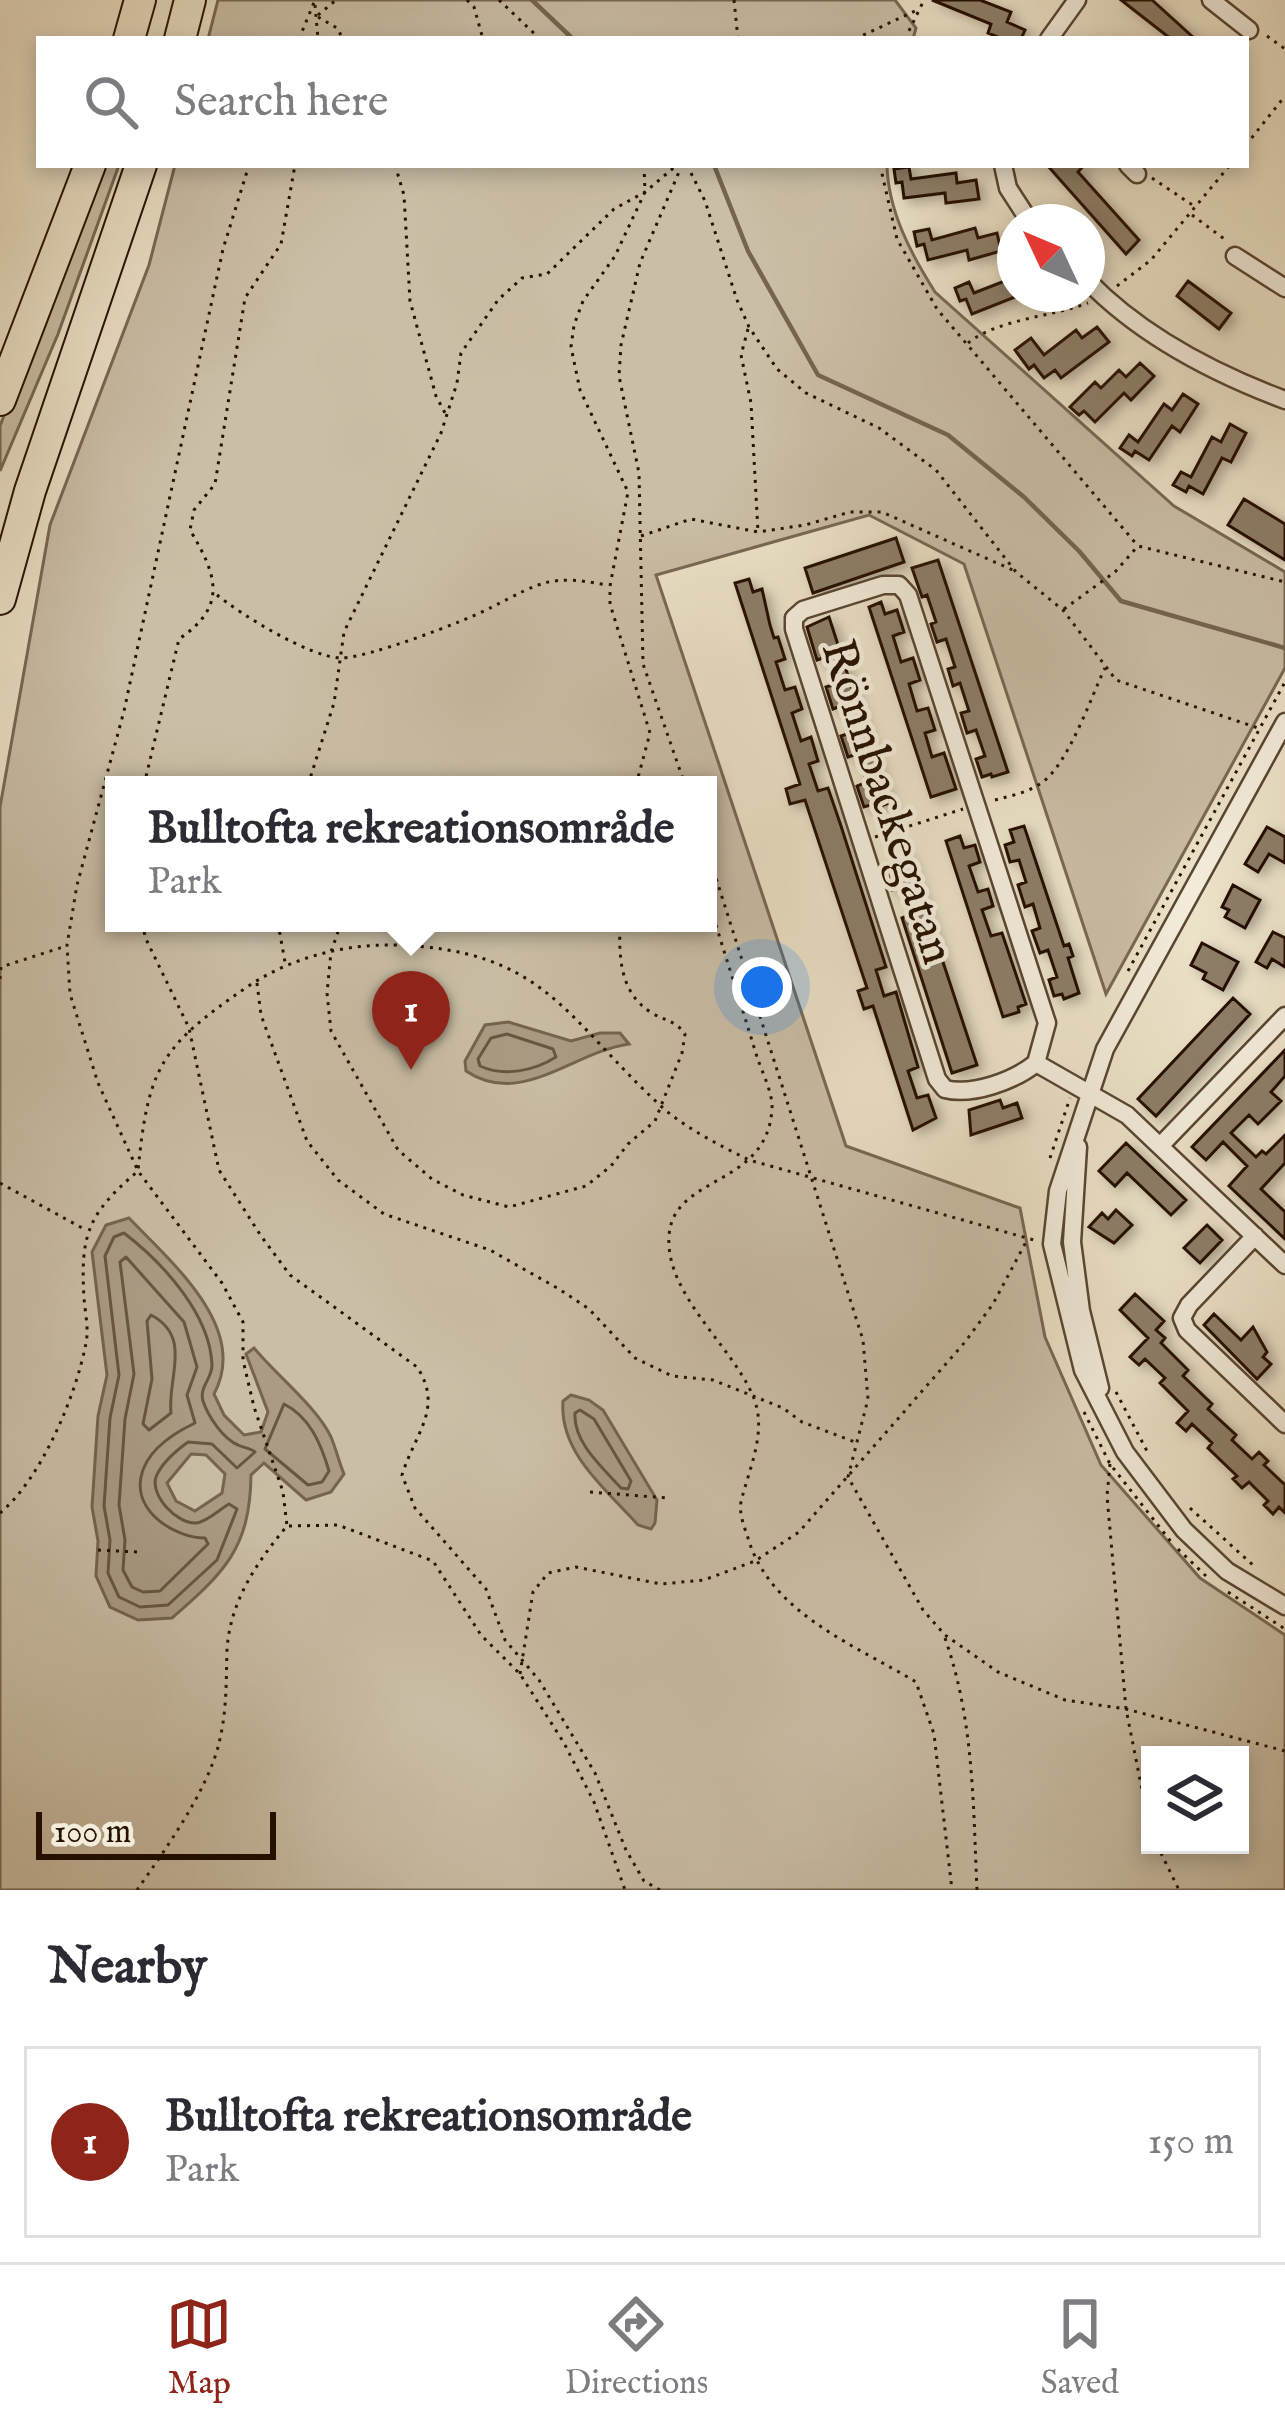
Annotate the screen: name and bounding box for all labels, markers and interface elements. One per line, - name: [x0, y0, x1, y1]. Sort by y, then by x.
- search box: [36, 36, 1249, 168]
- icon: search: [78, 69, 144, 135]
- text: Search here: [174, 74, 388, 131]
- north arrow: [997, 204, 1105, 312]
- street label: Rönnbackegatan: [806, 633, 967, 972]
- popup: [105, 776, 717, 932]
- text: Bulltofta rekreationsområde: [148, 801, 674, 858]
- text: Park: [148, 858, 222, 907]
- your location: [732, 957, 792, 1017]
- pin: 1: [372, 971, 450, 1070]
- map controls: [1141, 1746, 1249, 1854]
- button: layers: [1141, 1746, 1249, 1854]
- scale bar: [36, 1806, 276, 1859]
- text: 100 m: [54, 1812, 131, 1854]
- text: Nearby: [48, 1936, 207, 2001]
- text: Bulltofta rekreationsområde: [165, 2089, 692, 2146]
- text: 1: [83, 2118, 97, 2167]
- text: 150 m: [1148, 2118, 1234, 2167]
- text: Park: [165, 2146, 239, 2195]
- tab: Map: [166, 2291, 232, 2405]
- tab: Directions: [565, 2291, 708, 2405]
- tab: Saved: [1041, 2291, 1119, 2405]

